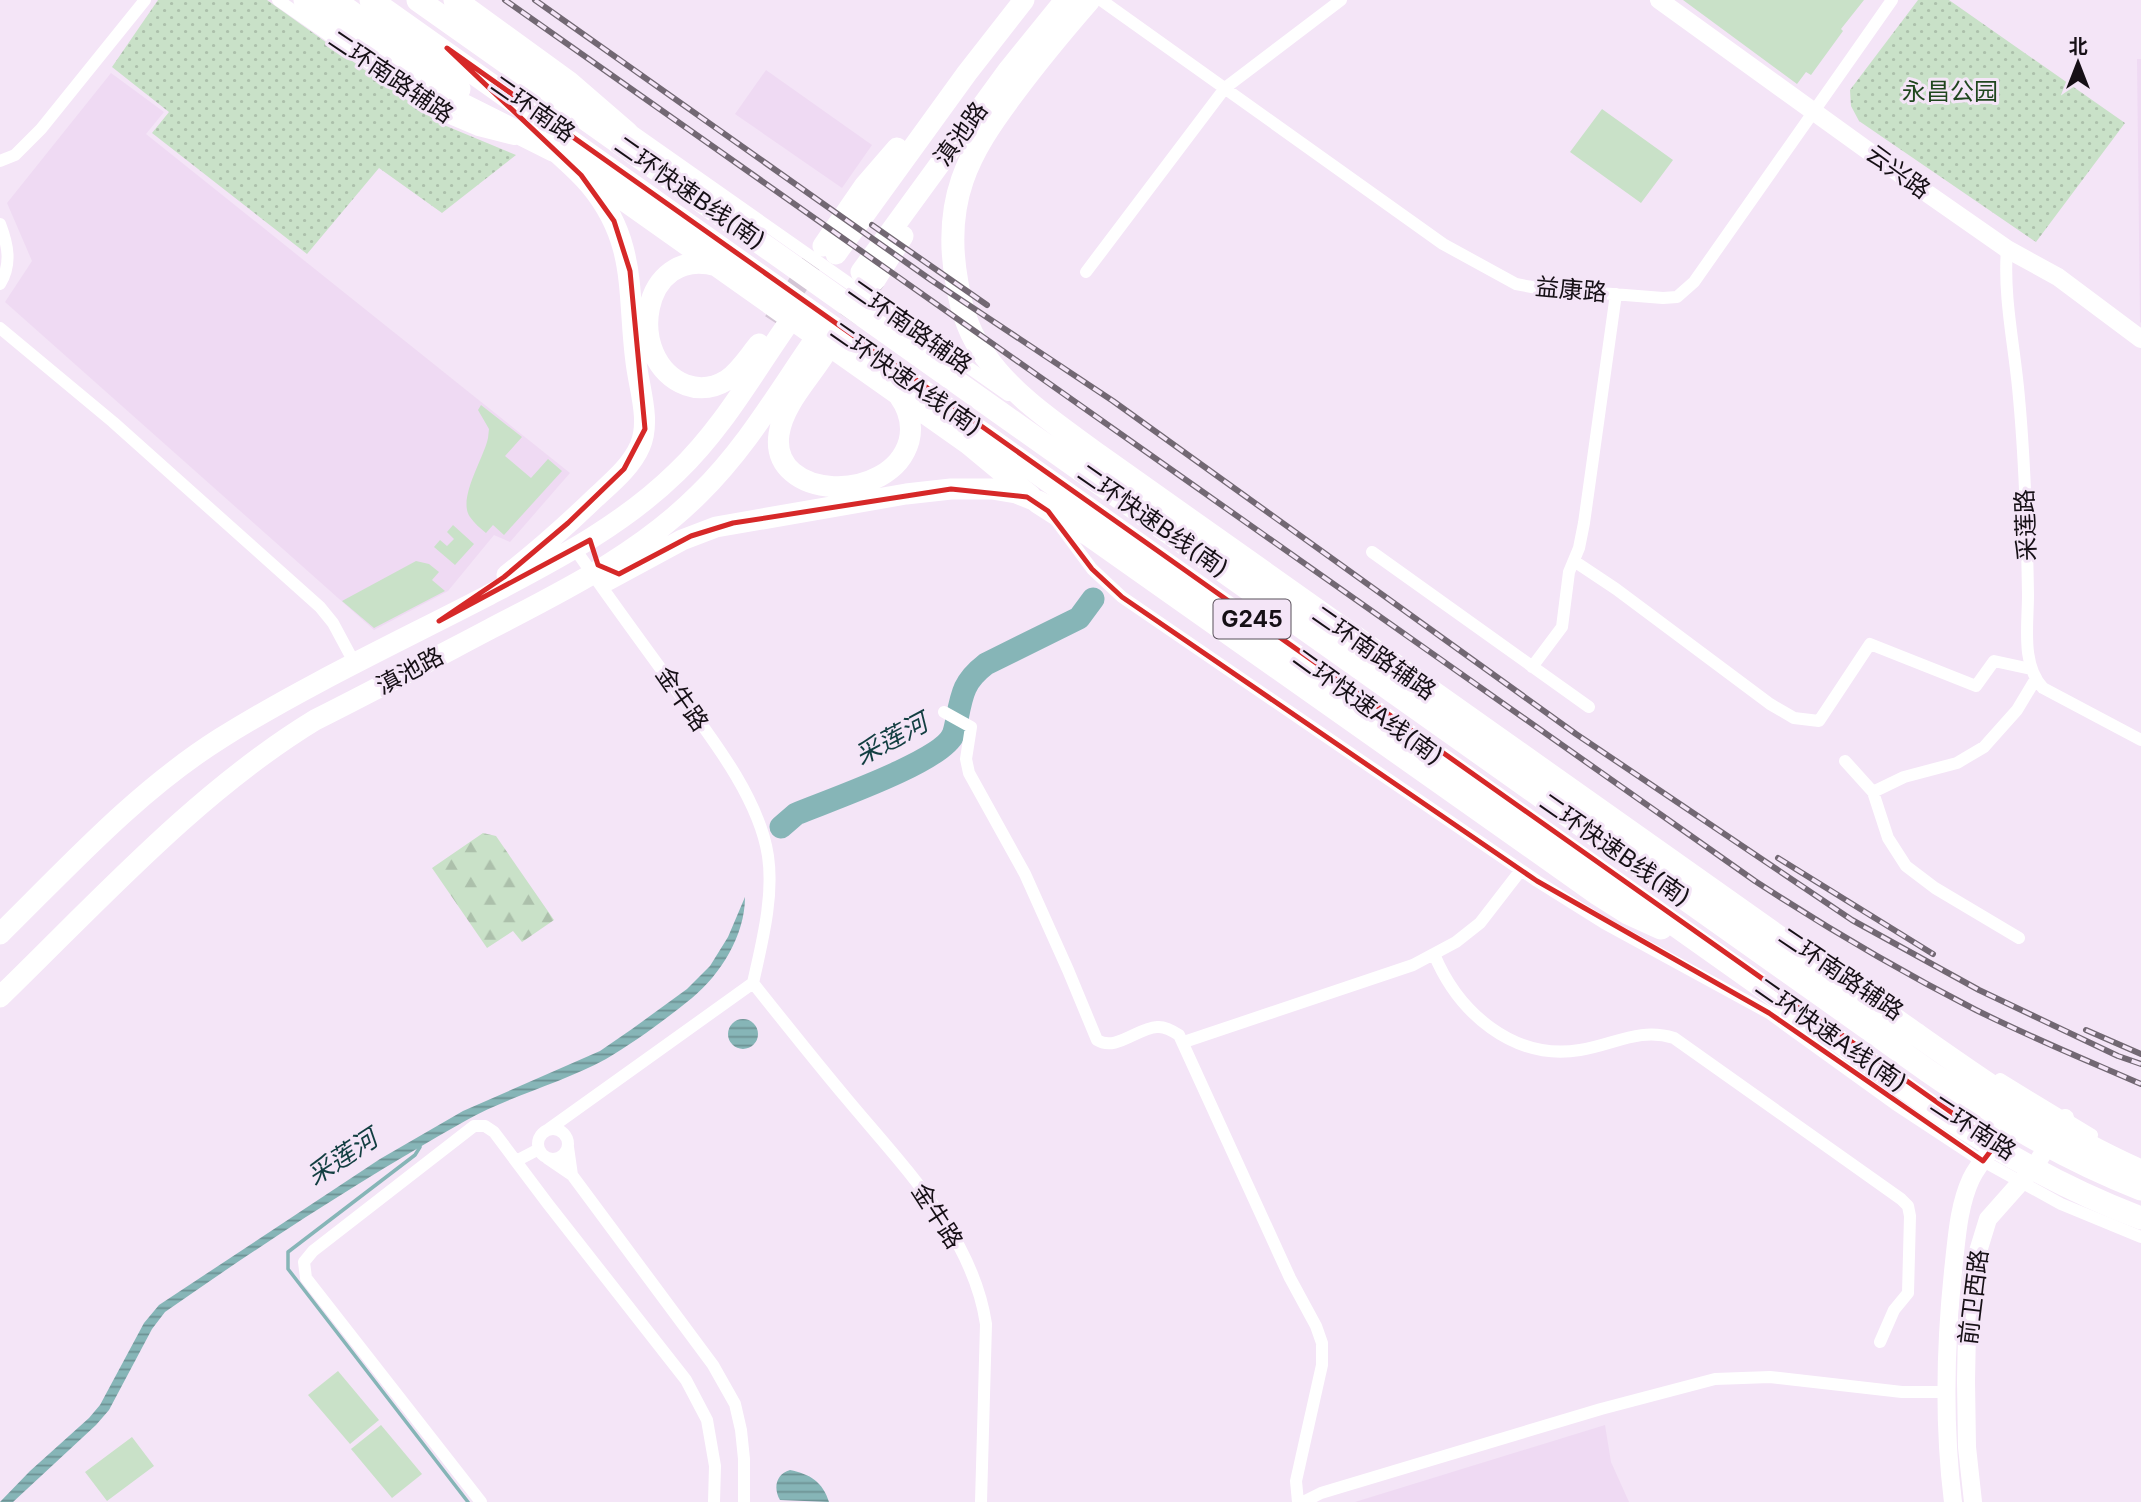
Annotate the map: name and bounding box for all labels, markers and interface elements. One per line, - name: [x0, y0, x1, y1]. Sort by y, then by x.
- street label: 二环南路辅路: [323, 24, 459, 129]
- north arrow: [2043, 28, 2113, 98]
- text: 北: [2068, 35, 2088, 58]
- street label: 二环南路: [486, 69, 581, 148]
- park label: 永昌公园: [1902, 77, 1998, 106]
- street label: 滇池路: [928, 96, 993, 171]
- street label: 二环快速B线(南): [609, 130, 771, 255]
- street label: 云兴路: [1861, 139, 1936, 204]
- street label: 益康路: [1534, 272, 1608, 307]
- street label: 二环南路辅路: [843, 273, 978, 380]
- street label: 二环快速A线(南): [825, 316, 988, 442]
- street label: 二环快速B线(南): [1072, 458, 1234, 583]
- street label: 采莲路: [2010, 489, 2041, 562]
- street label: 二环南路辅路: [1307, 599, 1442, 706]
- road number: G245: [1214, 600, 1290, 638]
- street label: 滇池路: [371, 641, 448, 700]
- street label: 二环快速A线(南): [1288, 643, 1449, 771]
- street label: 金牛路: [650, 661, 715, 737]
- water label: 采莲河: [849, 704, 937, 771]
- street label: 二环快速B线(南): [1534, 787, 1696, 912]
- street label: 二环南路辅路: [1773, 921, 1909, 1026]
- street label: 二环快速A线(南): [1750, 972, 1913, 1098]
- street label: 二环南路: [1925, 1089, 2021, 1166]
- water label: 采莲河: [301, 1120, 387, 1191]
- street label: 金牛路: [906, 1178, 969, 1254]
- street label: 前卫西路: [1953, 1248, 1994, 1346]

